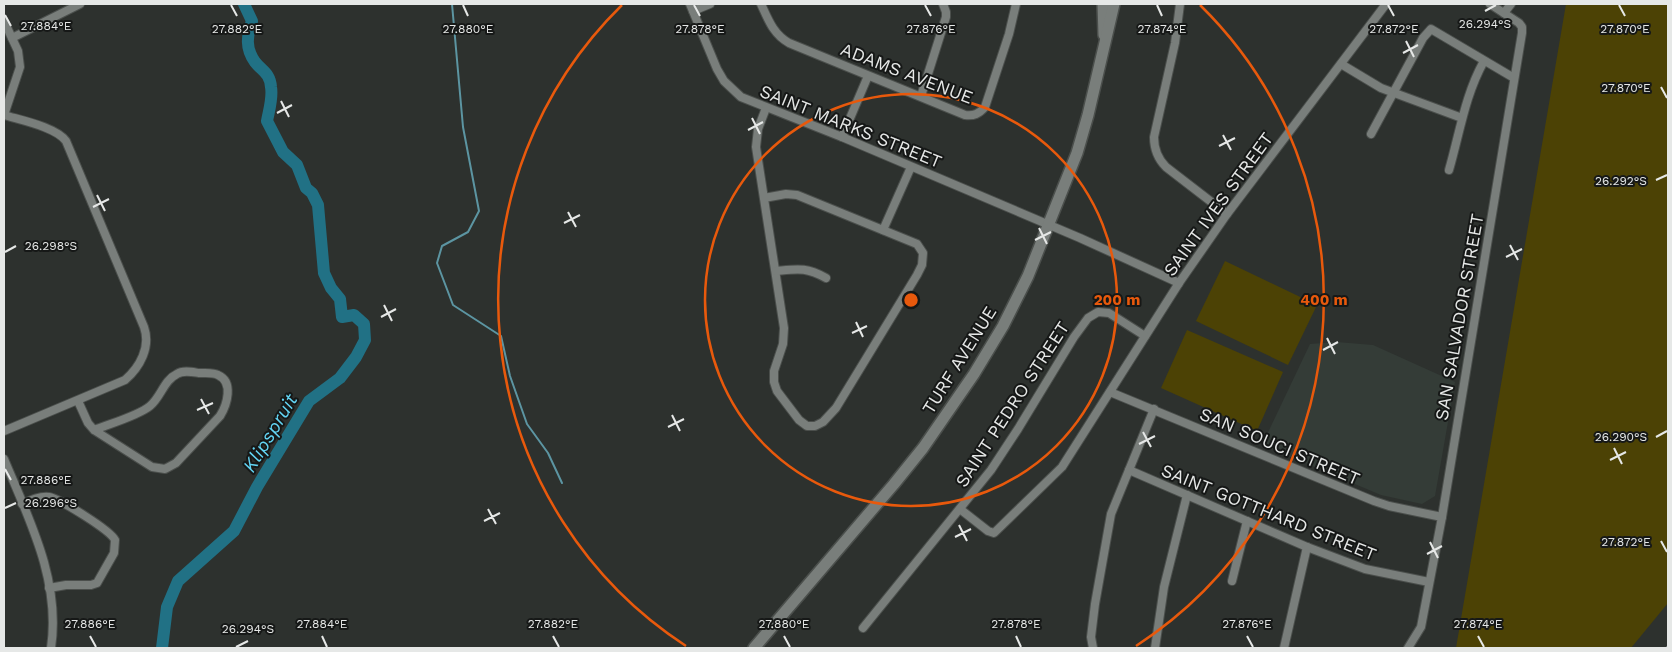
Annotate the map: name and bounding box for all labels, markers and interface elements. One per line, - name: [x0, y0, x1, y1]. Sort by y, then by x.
- text: 26.294°S: [1459, 17, 1511, 31]
- text: 27.884°E: [21, 19, 72, 33]
- text: 27.882°E: [212, 22, 263, 36]
- text: 27.880°E: [443, 22, 494, 36]
- text: 27.878°E: [675, 22, 725, 36]
- text: 27.876°E: [906, 22, 956, 36]
- text: 27.874°E: [1138, 22, 1187, 36]
- text: 27.872°E: [1369, 22, 1419, 36]
- text: 27.870°E: [1600, 22, 1650, 36]
- street label: ADAMS AVENUE: [838, 38, 976, 108]
- street label: SAINT MARKS STREET: [757, 80, 945, 172]
- text: 27.870°E: [1601, 81, 1651, 95]
- street label: SAINT IVES STREET: [1159, 128, 1277, 280]
- text: 26.292°S: [1595, 174, 1647, 188]
- street label: SAN SALVADOR STREET: [1430, 212, 1488, 422]
- text: 26.298°S: [25, 239, 77, 253]
- centre of rings: [902, 291, 920, 309]
- text: 200 m: [1094, 291, 1140, 309]
- text: 400 m: [1300, 291, 1348, 309]
- street label: TURF AVENUE: [918, 302, 1000, 418]
- street label: SAINT PEDRO STREET: [951, 317, 1073, 491]
- water label: Klipspruit: [238, 389, 302, 476]
- street label: SAN SOUCI STREET: [1197, 403, 1363, 489]
- text: 26.290°S: [1595, 430, 1647, 444]
- street label: SAINT GOTTHARD STREET: [1158, 459, 1380, 565]
- text: 27.886°E: [21, 473, 72, 487]
- text: 26.296°S: [25, 496, 77, 510]
- text: 27.872°E: [1601, 535, 1651, 549]
- text: 27.886°E: [65, 617, 116, 631]
- text: 27.884°E: [297, 617, 348, 631]
- text: 27.882°E: [528, 617, 579, 631]
- text: 27.880°E: [759, 617, 810, 631]
- text: 27.878°E: [991, 617, 1041, 631]
- text: 27.876°E: [1222, 617, 1272, 631]
- text: 27.874°E: [1454, 617, 1503, 631]
- text: 26.294°S: [222, 622, 274, 636]

